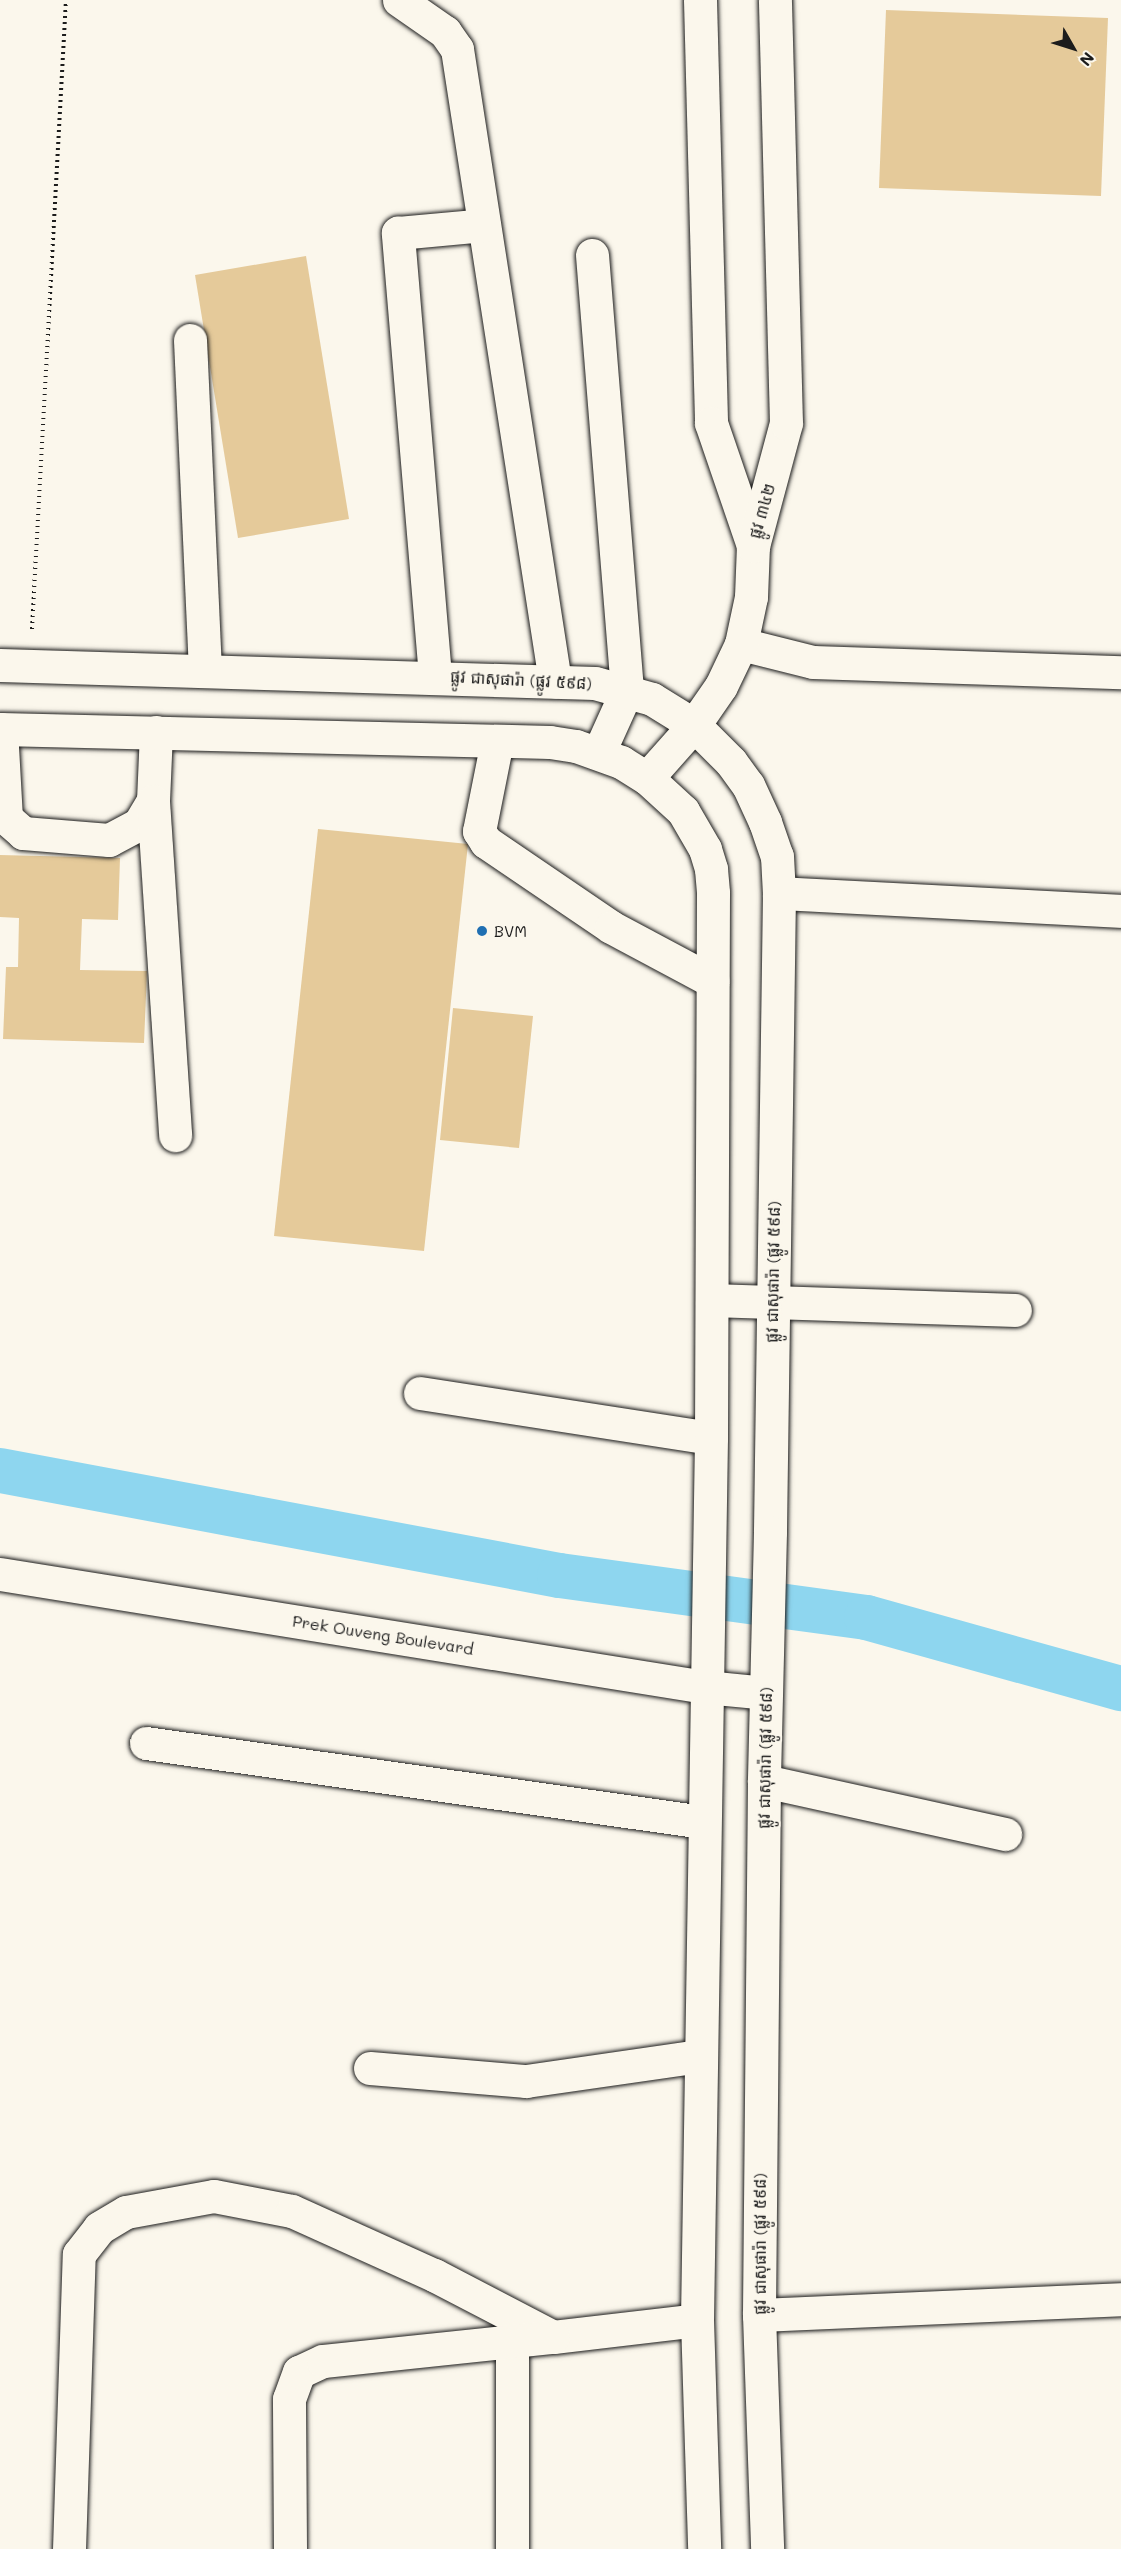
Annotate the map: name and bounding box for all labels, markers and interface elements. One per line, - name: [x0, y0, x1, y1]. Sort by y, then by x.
- north arrow: [1043, 18, 1103, 78]
- text: N: [1075, 48, 1099, 71]
- street label: ផ្លូវ ៣៤២: [745, 481, 779, 541]
- street label: ផ្លូវ ជាសុផារ៉ា (ផ្លូវ ៥៩៨): [450, 667, 592, 693]
- place label: BVM: [494, 921, 527, 941]
- marker: BVM: [475, 924, 489, 938]
- street label: ផ្លូវ ជាសុផារ៉ា (ផ្លូវ ៥៩៨): [762, 1201, 784, 1343]
- street label: Prek Ouveng Boulevard: [291, 1611, 475, 1659]
- street label: ផ្លូវ ជាសុផារ៉ា (ផ្លូវ ៥៩៨): [754, 1687, 776, 1829]
- street label: ផ្លូវ ជាសុផារ៉ា (ផ្លូវ ៥៩៨): [750, 2173, 770, 2315]

